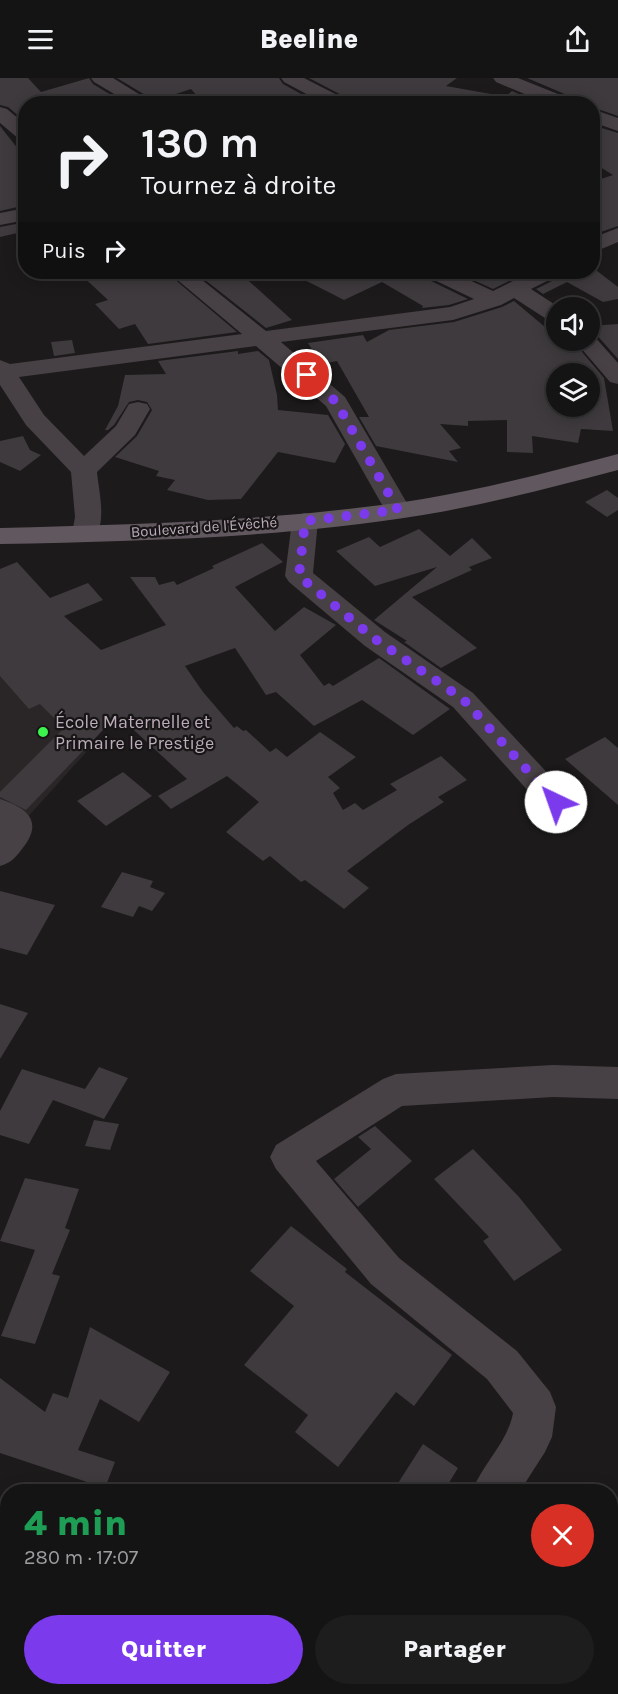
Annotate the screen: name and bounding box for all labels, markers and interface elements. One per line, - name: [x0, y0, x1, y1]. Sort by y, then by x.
- icon: menu: [24, 23, 57, 56]
- text: Beeline: [260, 23, 358, 55]
- icon: share: [561, 23, 594, 56]
- text: 130 m: [141, 118, 259, 168]
- icon: right: [42, 120, 120, 198]
- text: Tournez à droite: [141, 169, 336, 201]
- icon: right: [98, 234, 131, 267]
- text: Puis: [42, 238, 86, 264]
- map controls: [546, 297, 600, 417]
- button: sound: [546, 297, 600, 351]
- pin: [281, 349, 332, 400]
- icon: arrive: [290, 358, 323, 391]
- button: layers: [546, 363, 600, 417]
- street label: Boulevard de l'Évêché: [130, 513, 278, 541]
- place label: École Maternelle et Primaire le Prestige: [55, 710, 214, 754]
- marker: École Maternelle et Primaire le Prestige: [36, 725, 50, 739]
- position arrow: [524, 770, 588, 834]
- text: 4 min: [24, 1502, 127, 1544]
- button: close: [531, 1504, 594, 1567]
- text: 280 m · 17:07: [24, 1546, 138, 1569]
- button: Quitter: [24, 1615, 303, 1684]
- button: Partager: [315, 1615, 594, 1684]

